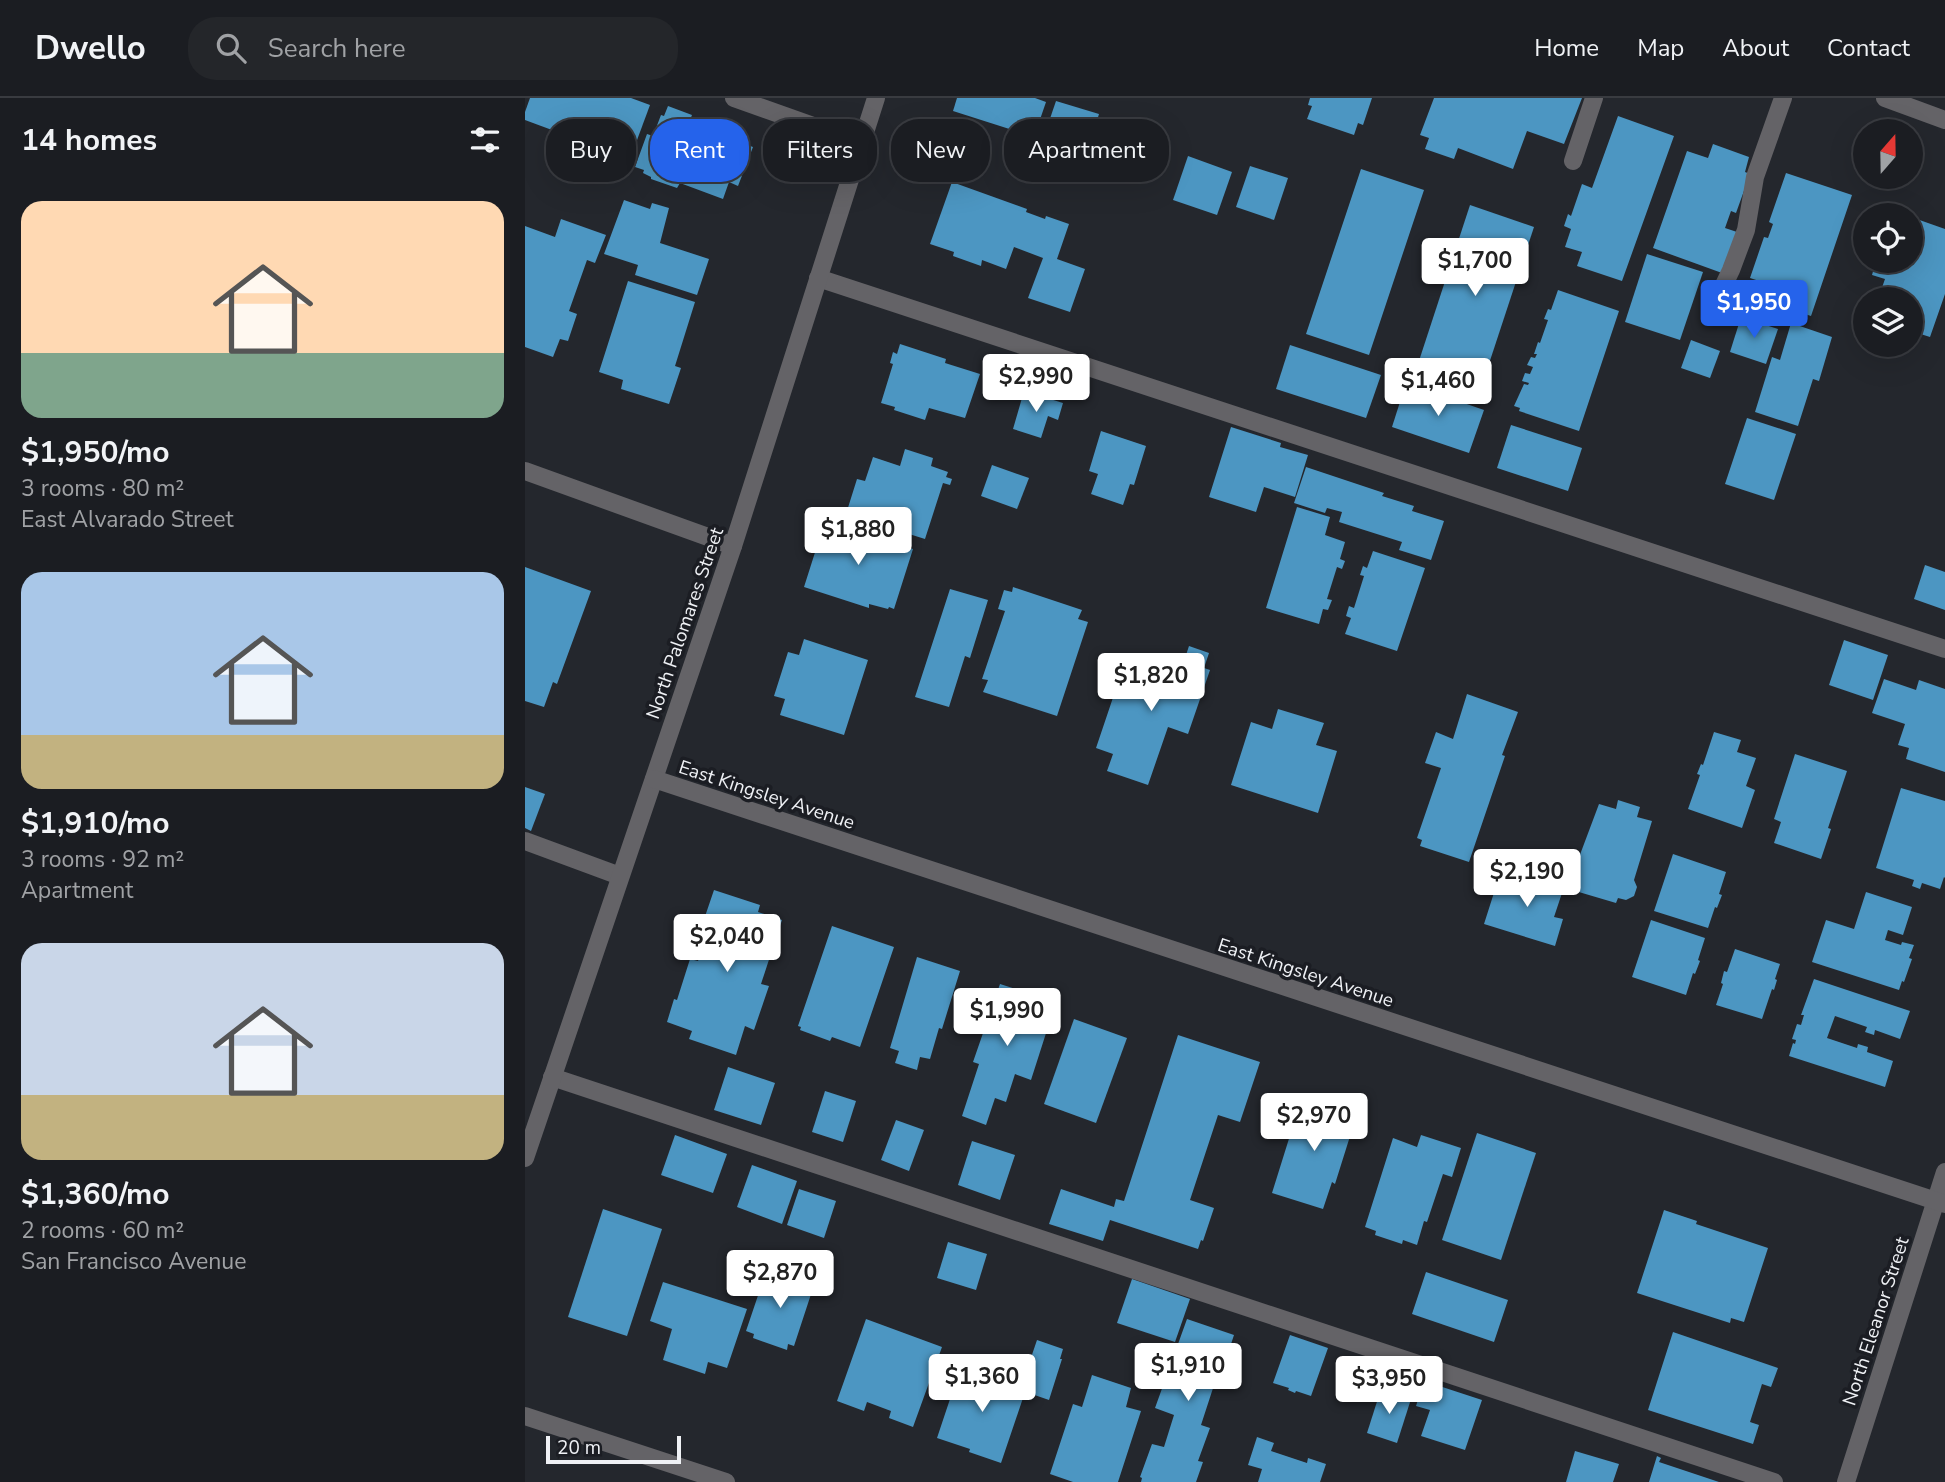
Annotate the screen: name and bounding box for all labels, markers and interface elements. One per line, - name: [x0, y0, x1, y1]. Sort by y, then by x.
- search box: [188, 17, 678, 80]
- text: Dwello: [35, 26, 146, 71]
- icon: search: [212, 29, 250, 67]
- text: Search here: [268, 31, 406, 66]
- text: Home: [1534, 32, 1599, 64]
- text: Map: [1637, 32, 1684, 64]
- text: About: [1722, 32, 1789, 64]
- text: Contact: [1827, 32, 1910, 64]
- chip: Buy: [546, 119, 636, 182]
- chip: Rent: [650, 119, 749, 182]
- chip: Filters: [763, 119, 877, 182]
- chip: New: [891, 119, 990, 182]
- chip: Apartment: [1004, 119, 1169, 182]
- north arrow: [1853, 119, 1923, 189]
- map controls: [1853, 119, 1923, 357]
- text: 14 homes: [21, 120, 157, 161]
- icon: filters: [466, 121, 504, 159]
- button: locate: [1853, 203, 1923, 273]
- pin: $1,700: [1418, 238, 1532, 298]
- text: $1,700: [1438, 245, 1512, 276]
- icon: home: [200, 246, 326, 372]
- pin: $1,950: [1697, 280, 1811, 340]
- text: $1,950: [1717, 287, 1791, 318]
- button: layers: [1853, 287, 1923, 357]
- pin: $2,990: [979, 354, 1093, 414]
- pin: $1,460: [1381, 358, 1495, 418]
- text: $2,990: [999, 361, 1073, 392]
- text: $1,460: [1401, 365, 1475, 396]
- text: $1,950/mo: [21, 432, 170, 473]
- text: 3 rooms · 80 m²: [21, 473, 184, 504]
- text: East Alvarado Street: [21, 504, 234, 535]
- pin: $1,880: [801, 508, 915, 567]
- text: $1,880: [821, 514, 895, 545]
- street label: North Palomares Street: [640, 524, 730, 723]
- icon: home: [200, 617, 326, 743]
- pin: $1,820: [1094, 654, 1208, 713]
- text: $1,820: [1114, 660, 1188, 691]
- street label: East Kingsley Avenue: [675, 754, 858, 836]
- text: $1,910/mo: [21, 803, 170, 844]
- text: 3 rooms · 92 m²: [21, 844, 184, 875]
- pin: $2,190: [1470, 850, 1584, 909]
- text: $2,190: [1490, 856, 1564, 887]
- text: Apartment: [21, 875, 133, 906]
- pin: $2,040: [670, 914, 784, 974]
- text: $2,040: [690, 921, 764, 952]
- street label: East Kingsley Avenue: [1214, 932, 1397, 1014]
- icon: home: [200, 988, 326, 1114]
- pin: $1,990: [950, 988, 1064, 1048]
- text: $1,990: [970, 995, 1044, 1026]
- pin: $2,970: [1257, 1094, 1371, 1153]
- text: $2,970: [1277, 1100, 1351, 1131]
- text: $1,360/mo: [21, 1174, 170, 1215]
- text: 2 rooms · 60 m²: [21, 1215, 184, 1246]
- street label: North Eleanor Street: [1836, 1233, 1916, 1409]
- text: San Francisco Avenue: [21, 1246, 247, 1277]
- pin: $2,870: [723, 1250, 837, 1310]
- text: $2,870: [743, 1257, 817, 1288]
- pin: $1,910: [1131, 1344, 1245, 1403]
- text: $1,910: [1151, 1350, 1225, 1381]
- pin: $1,360: [925, 1354, 1039, 1414]
- pin: $3,950: [1332, 1356, 1446, 1416]
- text: $1,360: [945, 1361, 1019, 1392]
- text: $3,950: [1352, 1363, 1426, 1394]
- scale bar: [546, 1433, 681, 1465]
- text: 20 m: [557, 1435, 601, 1461]

